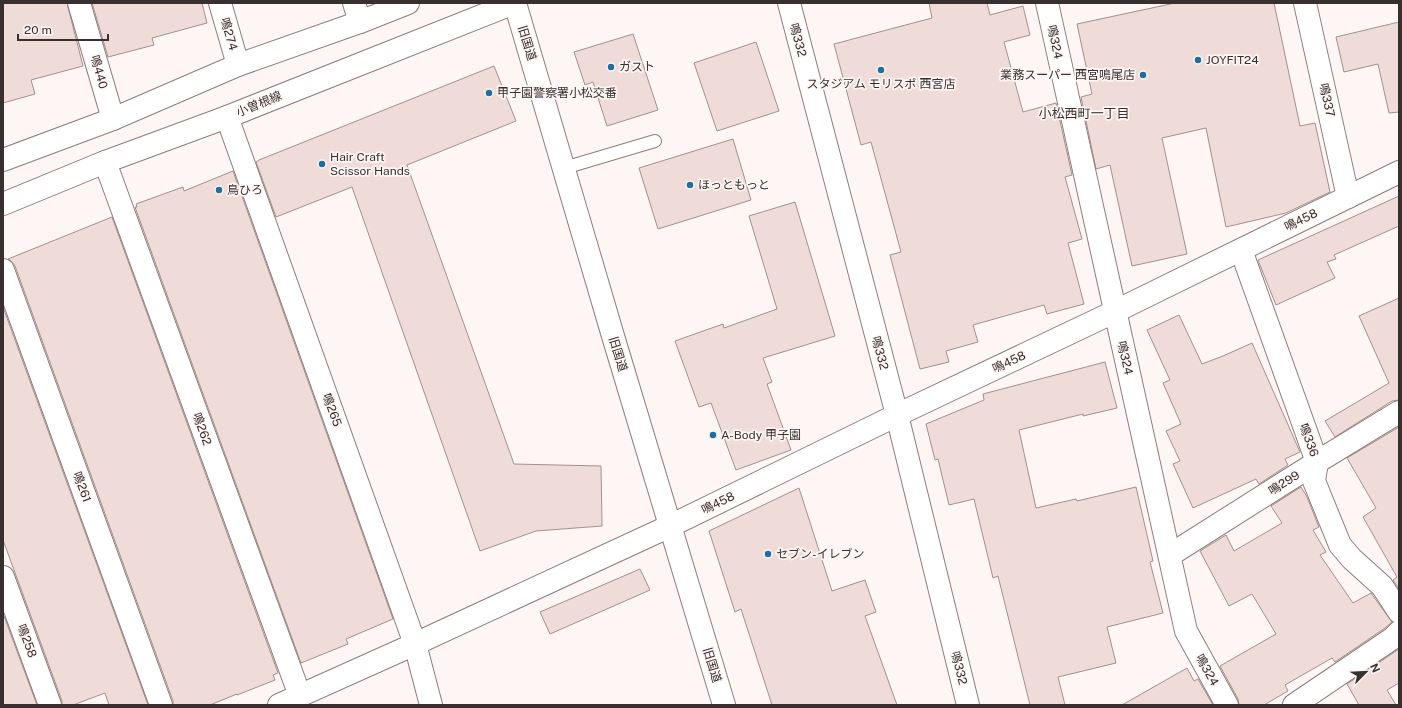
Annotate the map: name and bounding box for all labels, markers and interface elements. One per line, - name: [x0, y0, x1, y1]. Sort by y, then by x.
- scale bar: [18, 16, 108, 42]
- street label: 鳴274: [218, 16, 240, 53]
- street label: 鳴332: [787, 22, 809, 58]
- text: 20 m: [24, 23, 52, 37]
- street label: 旧国道: [515, 24, 539, 62]
- street label: 鳴324: [1045, 24, 1066, 61]
- place label: JOYFIT24: [1206, 53, 1259, 67]
- street label: 鳴440: [88, 54, 110, 90]
- marker: JOYFIT24: [1193, 55, 1203, 65]
- place label: ガスト: [619, 60, 655, 74]
- marker: ガスト: [606, 62, 616, 72]
- marker: スタジアム モリスポ 西宮店: [876, 65, 886, 75]
- place label: 業務スーパー 西宮鳴尾店: [1000, 68, 1135, 82]
- marker: 業務スーパー 西宮鳴尾店: [1138, 70, 1148, 80]
- place label: スタジアム モリスポ 西宮店: [807, 77, 956, 91]
- street label: 鳴337: [1317, 82, 1337, 118]
- place label: 甲子園警察署小松交番: [497, 86, 617, 100]
- marker: 甲子園警察署小松交番: [484, 88, 494, 98]
- street label: 小曽根線: [234, 89, 284, 119]
- district label: 小松西町一丁目: [1038, 106, 1130, 121]
- place label: Hair Craft Scissor Hands: [330, 150, 410, 178]
- marker: Hair Craft Scissor Hands: [317, 159, 327, 169]
- place label: ほっともっと: [698, 178, 770, 192]
- marker: ほっともっと: [685, 180, 695, 190]
- place label: 鳥ひろ: [227, 183, 263, 197]
- marker: 鳥ひろ: [214, 185, 224, 195]
- street label: 鳴458: [1282, 206, 1320, 234]
- street label: 旧国道: [606, 335, 630, 373]
- street label: 鳴332: [869, 335, 891, 371]
- street label: 鳴324: [1114, 340, 1136, 377]
- street label: 鳴458: [990, 348, 1028, 376]
- street label: 鳴265: [320, 391, 345, 429]
- street label: 鳴262: [190, 411, 214, 447]
- street label: 鳴336: [1297, 421, 1321, 459]
- place label: A-Body 甲子園: [721, 428, 801, 442]
- marker: A-Body 甲子園: [708, 430, 718, 440]
- street label: 鳴299: [1266, 468, 1302, 498]
- street label: 鳴261: [70, 470, 94, 504]
- street label: 鳴458: [699, 489, 737, 517]
- place label: セブン-イレブン: [776, 547, 865, 561]
- marker: セブン-イレブン: [763, 549, 773, 559]
- street label: 鳴258: [15, 622, 40, 660]
- street label: 旧国道: [700, 646, 724, 684]
- street label: 鳴332: [948, 650, 970, 686]
- street label: 鳴324: [1193, 652, 1222, 689]
- north arrow: [1346, 652, 1386, 692]
- text: N: [1368, 662, 1382, 674]

